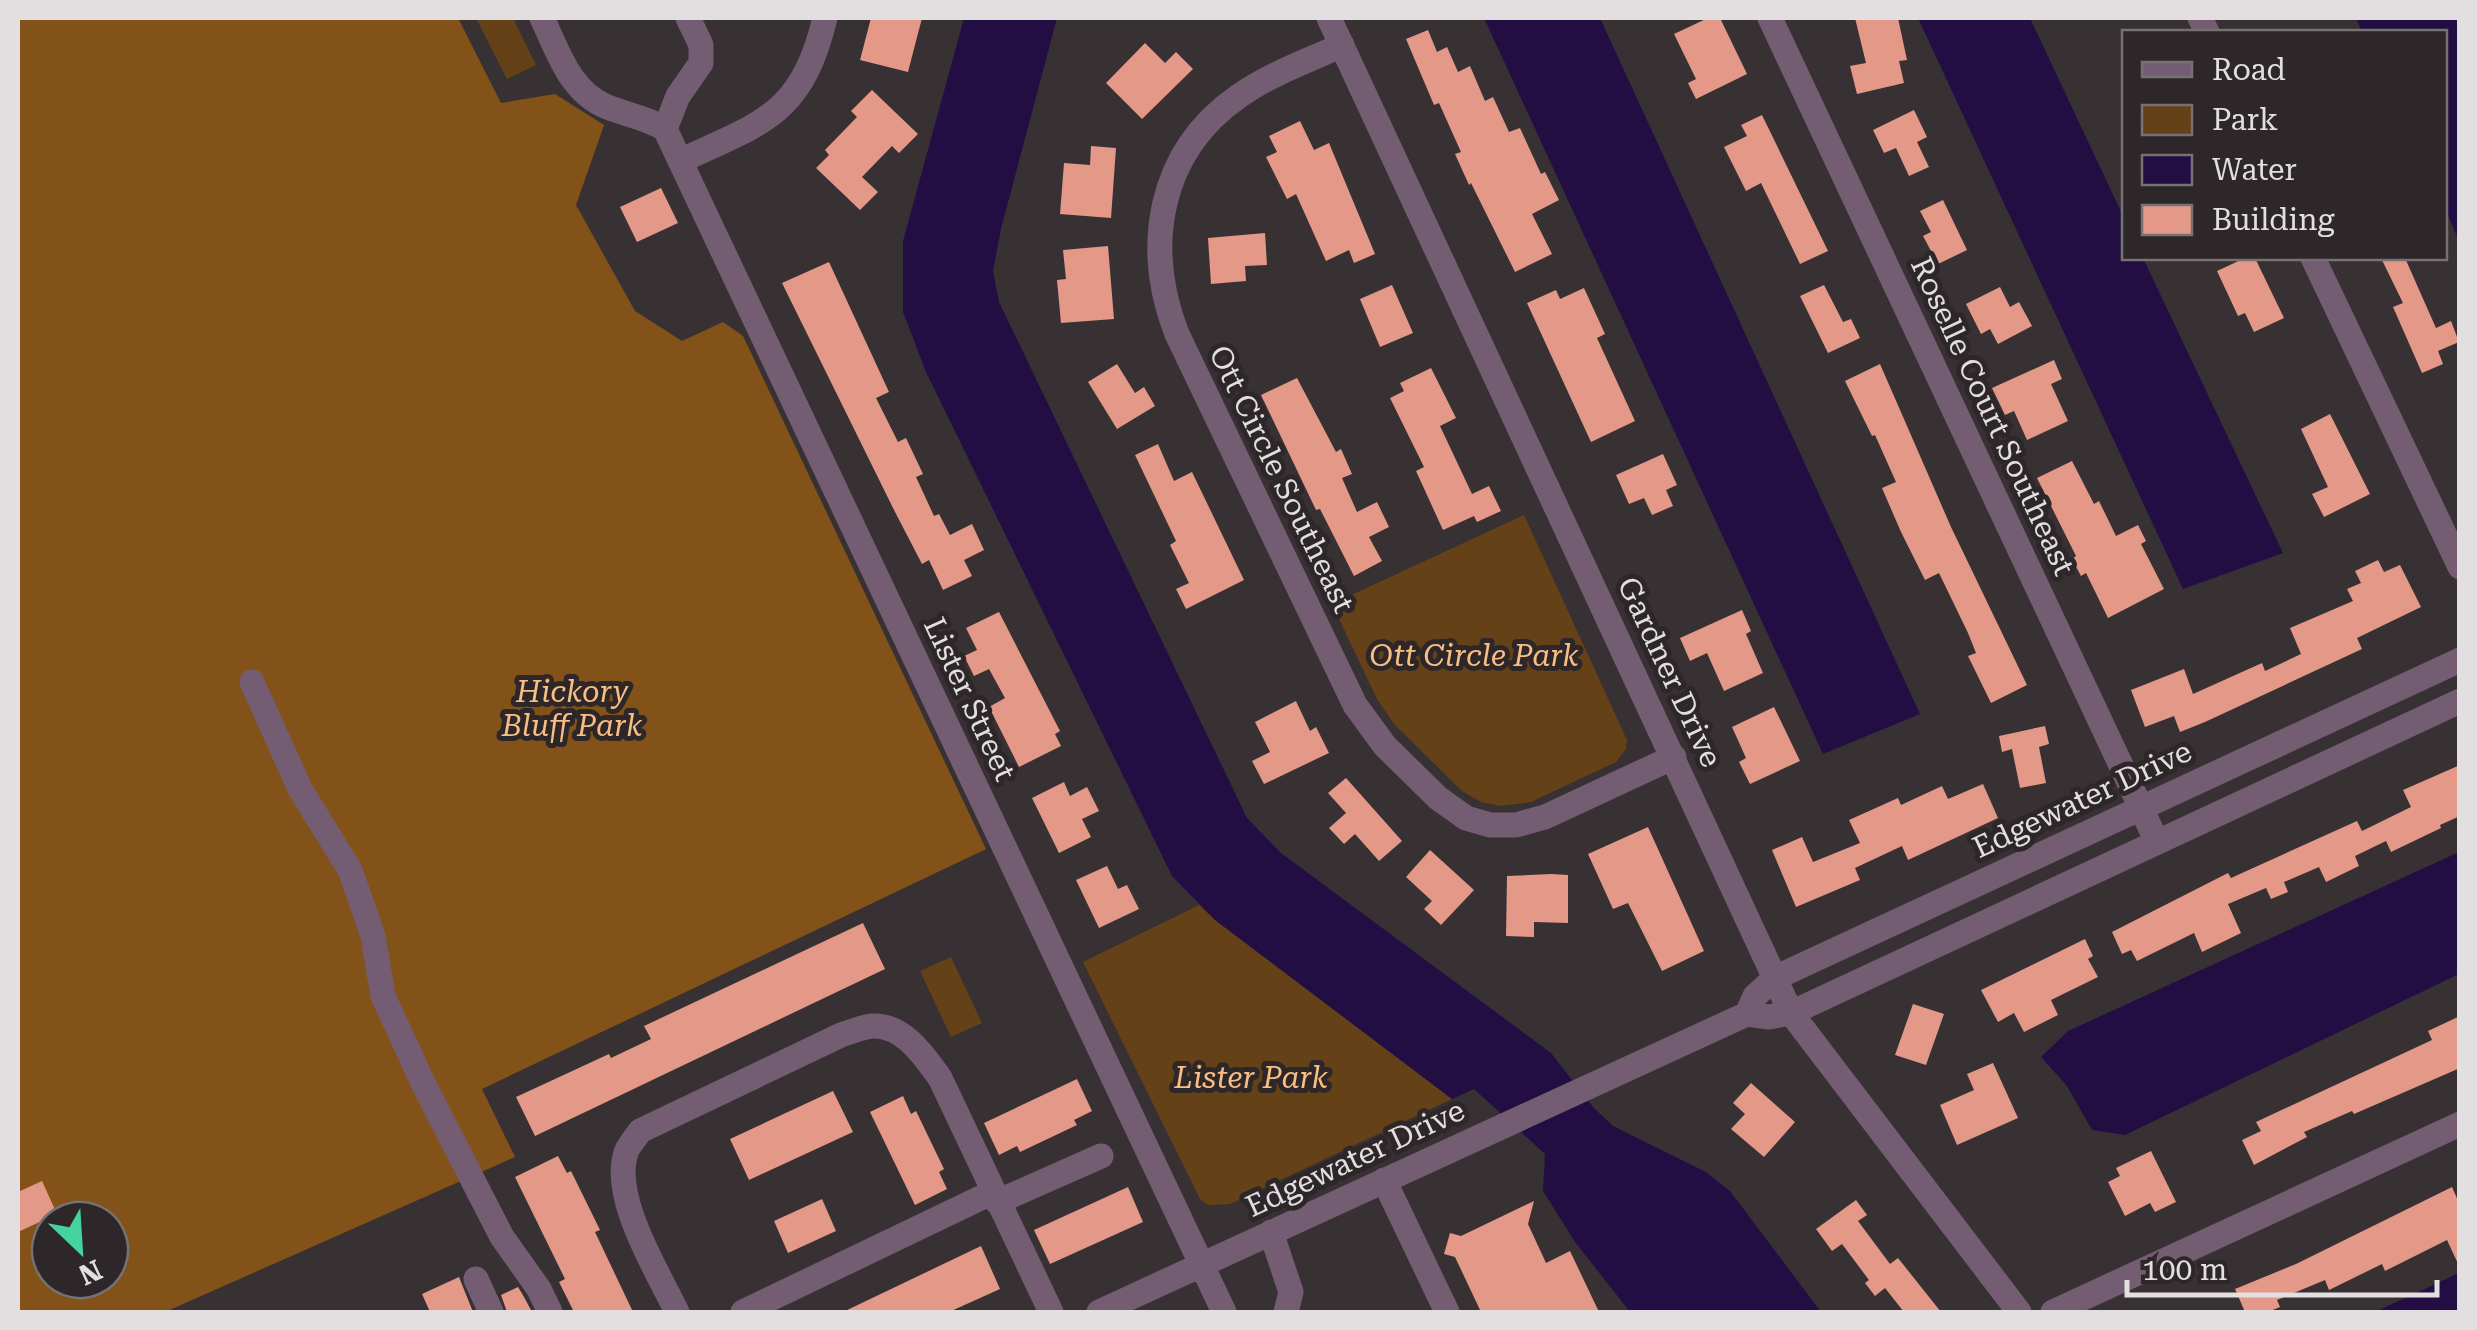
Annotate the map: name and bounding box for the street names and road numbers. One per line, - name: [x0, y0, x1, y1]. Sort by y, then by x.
- street label: Roselle Court Southeast: [1904, 251, 2082, 581]
- street label: Ott Circle Southeast: [1202, 340, 1362, 618]
- street label: Gardner Drive: [1611, 572, 1729, 772]
- street label: Lister Street: [917, 612, 1023, 786]
- street label: Edgewater Drive: [1967, 733, 2197, 865]
- street label: Edgewater Drive: [1240, 1092, 1470, 1224]

